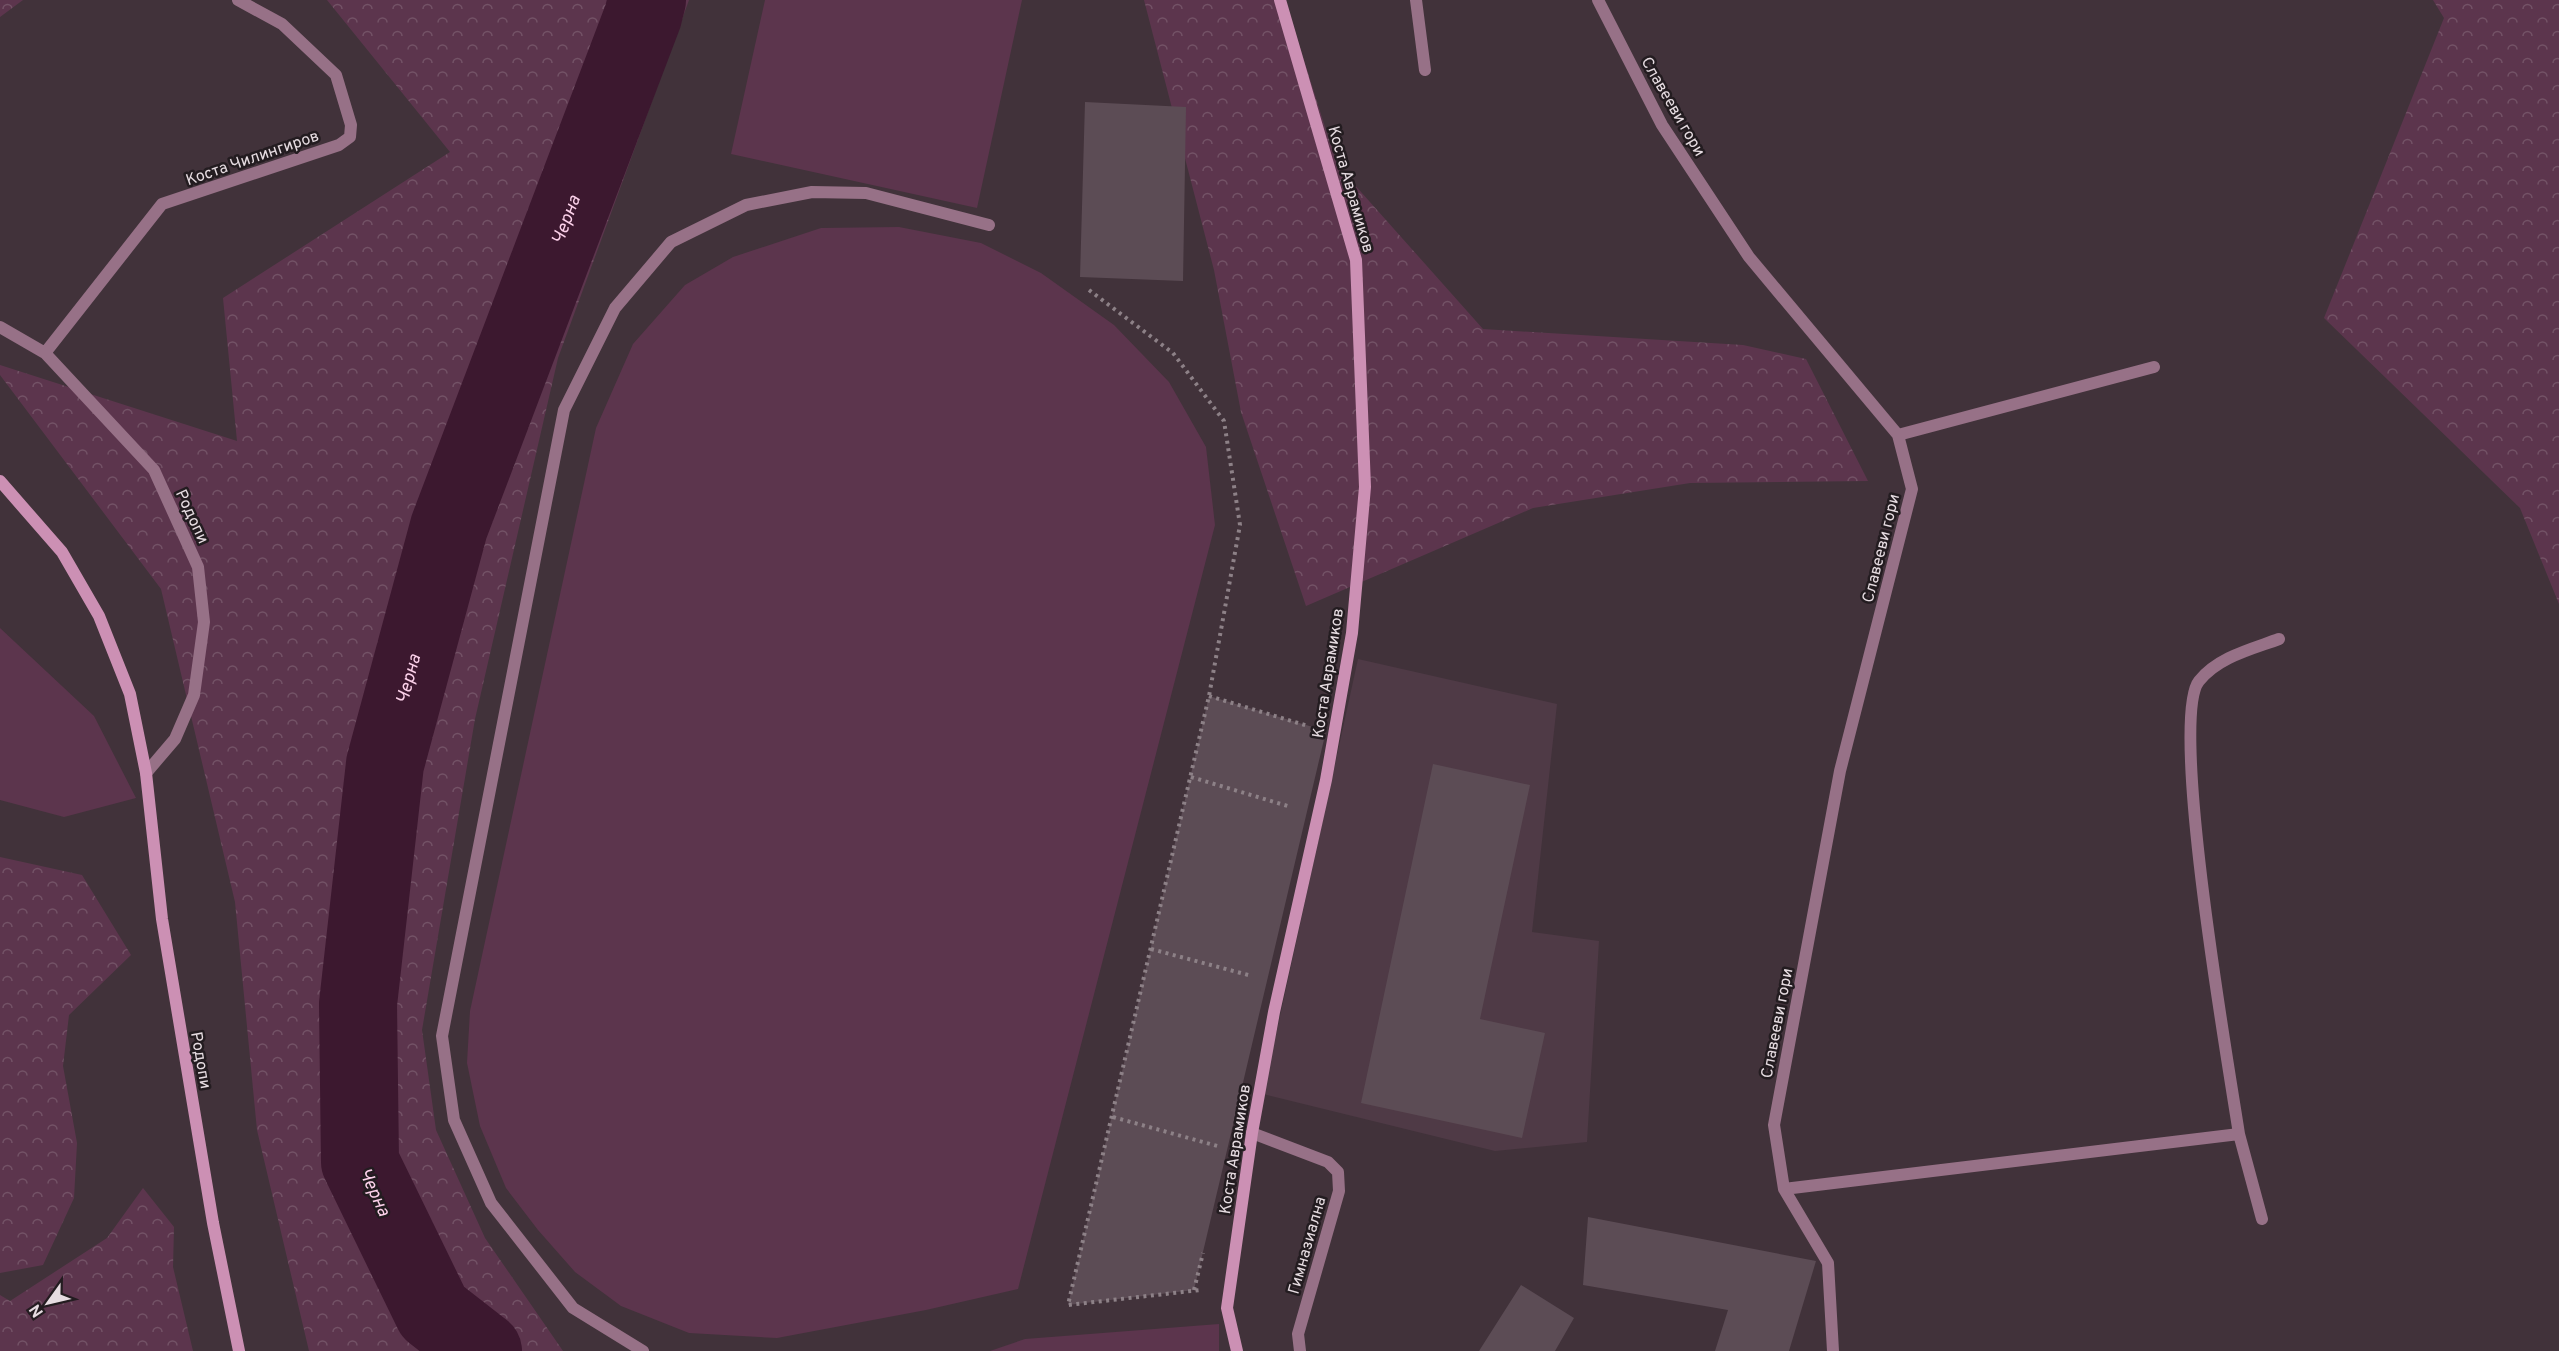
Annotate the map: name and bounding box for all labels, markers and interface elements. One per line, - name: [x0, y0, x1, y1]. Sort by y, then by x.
- street label: Славееви гори: [1636, 54, 1709, 160]
- street label: Коста Аврамиков: [1322, 124, 1378, 255]
- street label: Коста Чилингиров: [183, 127, 322, 191]
- water label: Черна: [547, 192, 587, 248]
- street label: Родопи: [170, 486, 212, 547]
- street label: Славееви гори: [1859, 492, 1905, 605]
- street label: Коста Аврамиков: [1309, 607, 1349, 740]
- water label: Черна: [392, 651, 427, 707]
- street label: Славееви гори: [1757, 967, 1798, 1080]
- street label: Родопи: [185, 1030, 215, 1090]
- street label: Коста Аврамиков: [1216, 1083, 1256, 1216]
- water label: Черна: [353, 1165, 395, 1221]
- street label: Гимназиална: [1284, 1194, 1331, 1297]
- north arrow: [18, 1273, 78, 1333]
- text: N: [26, 1300, 49, 1321]

